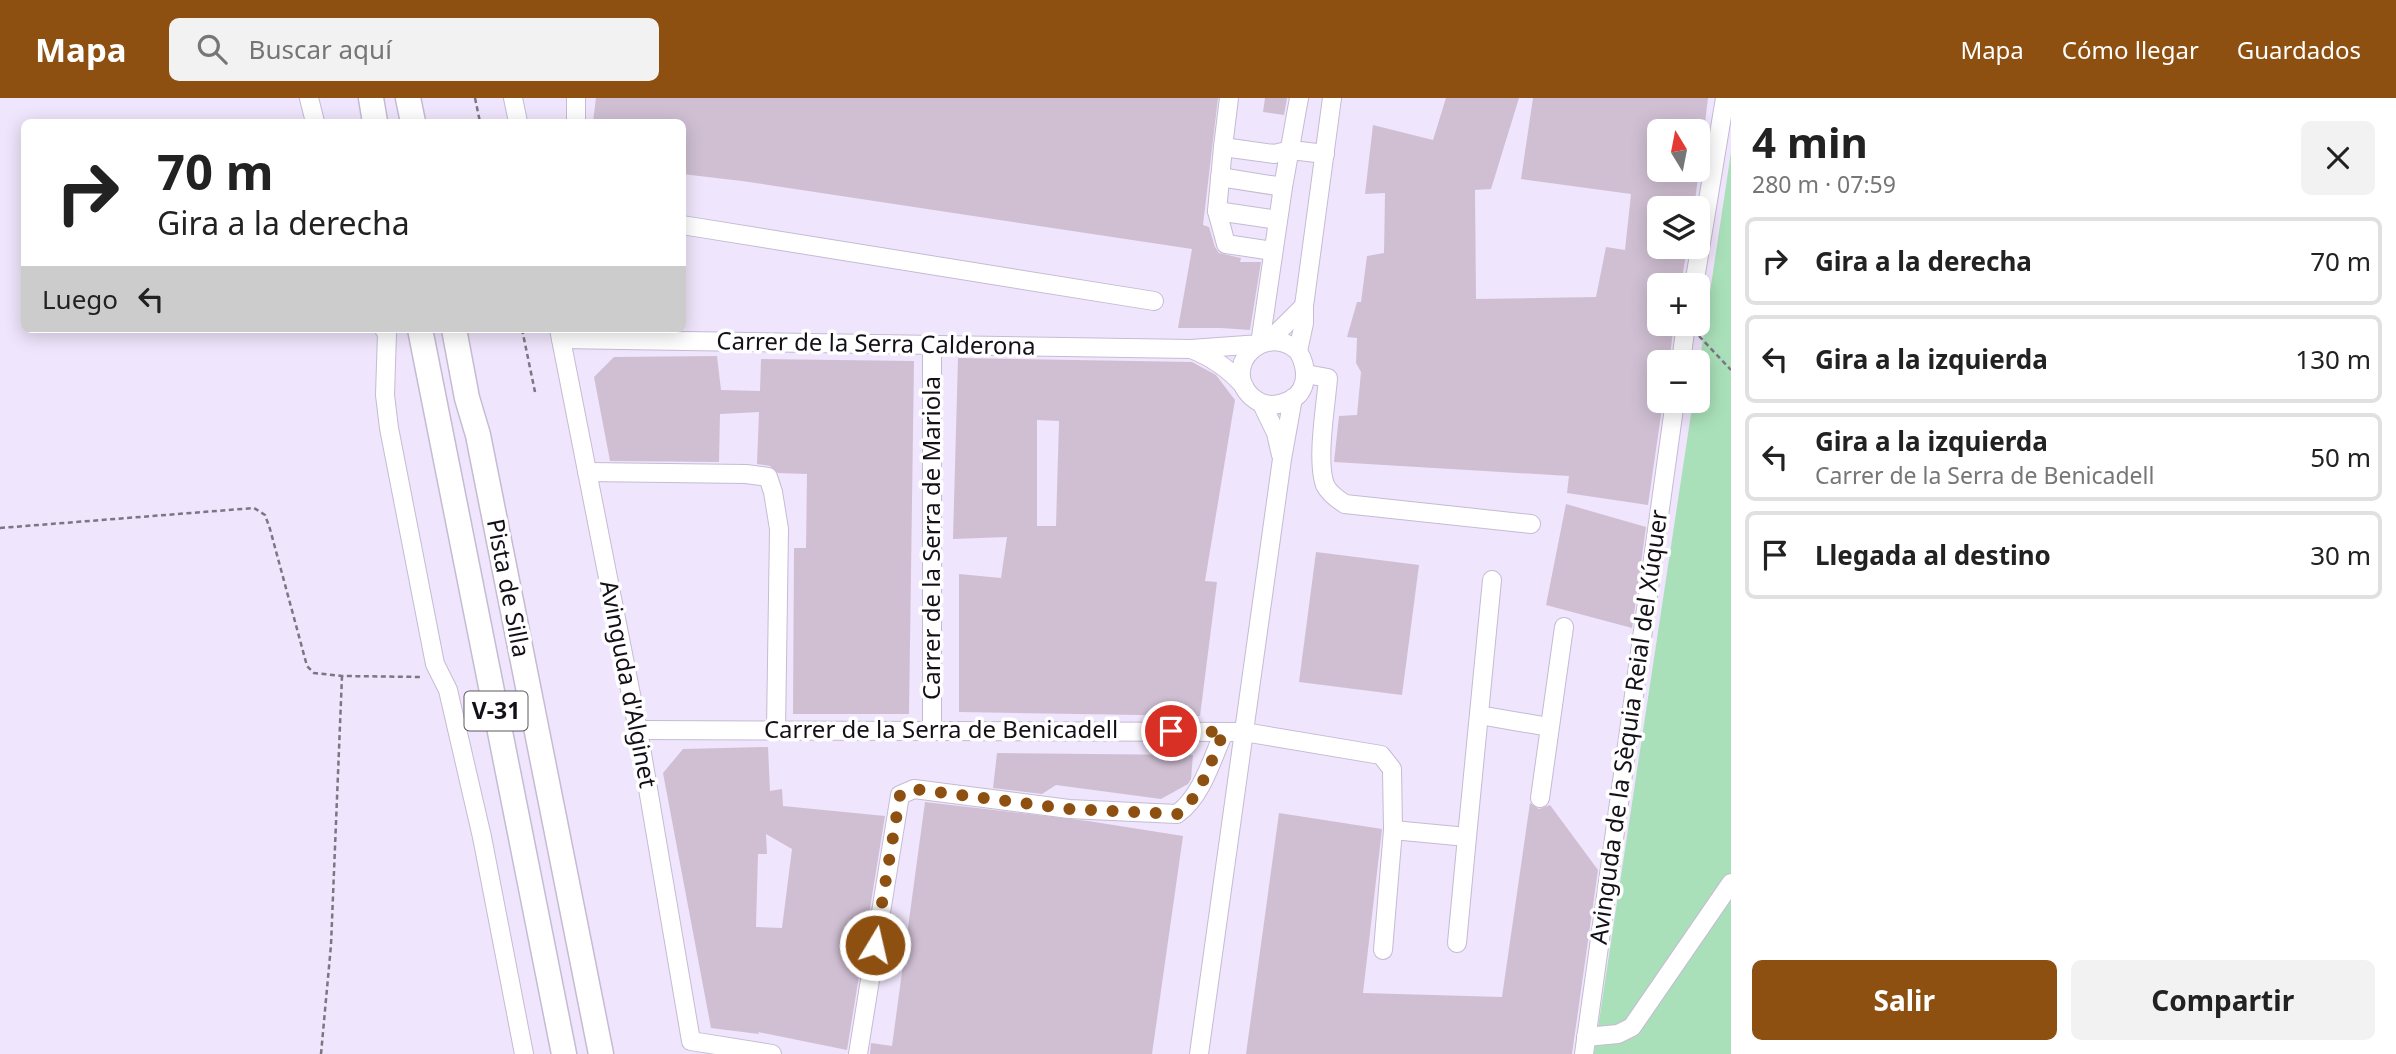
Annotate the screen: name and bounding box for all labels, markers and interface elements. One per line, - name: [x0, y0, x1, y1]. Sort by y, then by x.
- search box: [169, 18, 659, 81]
- text: Mapa: [35, 27, 127, 72]
- icon: search: [193, 30, 231, 68]
- text: Buscar aquí: [249, 31, 392, 67]
- text: Mapa: [1960, 33, 2024, 66]
- text: Cómo llegar: [2062, 33, 2199, 66]
- text: Guardados: [2237, 33, 2361, 66]
- text: 4 min: [1752, 113, 1868, 170]
- north arrow: [1647, 119, 1710, 182]
- map controls: [1647, 119, 1710, 413]
- button: close: [2301, 121, 2375, 195]
- text: 70 m: [157, 138, 274, 204]
- icon: right: [42, 147, 133, 238]
- text: 280 m · 07:59: [1752, 168, 1896, 200]
- button: layers: [1647, 196, 1710, 259]
- text: Gira a la derecha: [157, 201, 410, 244]
- icon: right: [1756, 242, 1794, 280]
- text: Gira a la derecha: [1815, 243, 2032, 279]
- text: 70 m: [2310, 243, 2371, 279]
- button: +: [1647, 273, 1710, 336]
- icon: left: [132, 280, 170, 318]
- text: Luego: [42, 281, 118, 317]
- street label: Carrer de la Serra Calderona: [716, 323, 1036, 362]
- icon: left: [1756, 340, 1794, 378]
- text: Gira a la izquierda: [1815, 341, 2048, 377]
- text: 130 m: [2295, 341, 2371, 377]
- button: −: [1647, 350, 1710, 413]
- street label: Carrer de la Serra de Mariola: [914, 376, 947, 700]
- text: Gira a la izquierda: [1815, 423, 2048, 459]
- icon: left: [1756, 438, 1794, 476]
- text: 50 m: [2310, 439, 2371, 475]
- text: Carrer de la Serra de Benicadell: [1815, 459, 2154, 491]
- street label: Avinguda de la Sèquia Reial del Xúquer: [1581, 507, 1674, 946]
- street label: Pista de Silla: [480, 516, 539, 660]
- icon: arrive: [1756, 536, 1794, 574]
- text: Llegada al destino: [1815, 537, 2051, 573]
- text: 30 m: [2310, 537, 2371, 573]
- street label: Avinguda d'Alginet: [593, 577, 666, 791]
- road number: V-31: [464, 692, 528, 730]
- pin: [1141, 701, 1201, 761]
- street label: Carrer de la Serra de Benicadell: [764, 712, 1118, 745]
- icon: arrive: [1152, 712, 1190, 750]
- position arrow: [838, 908, 912, 982]
- button: Salir: [1752, 960, 2057, 1040]
- button: Compartir: [2071, 960, 2375, 1040]

